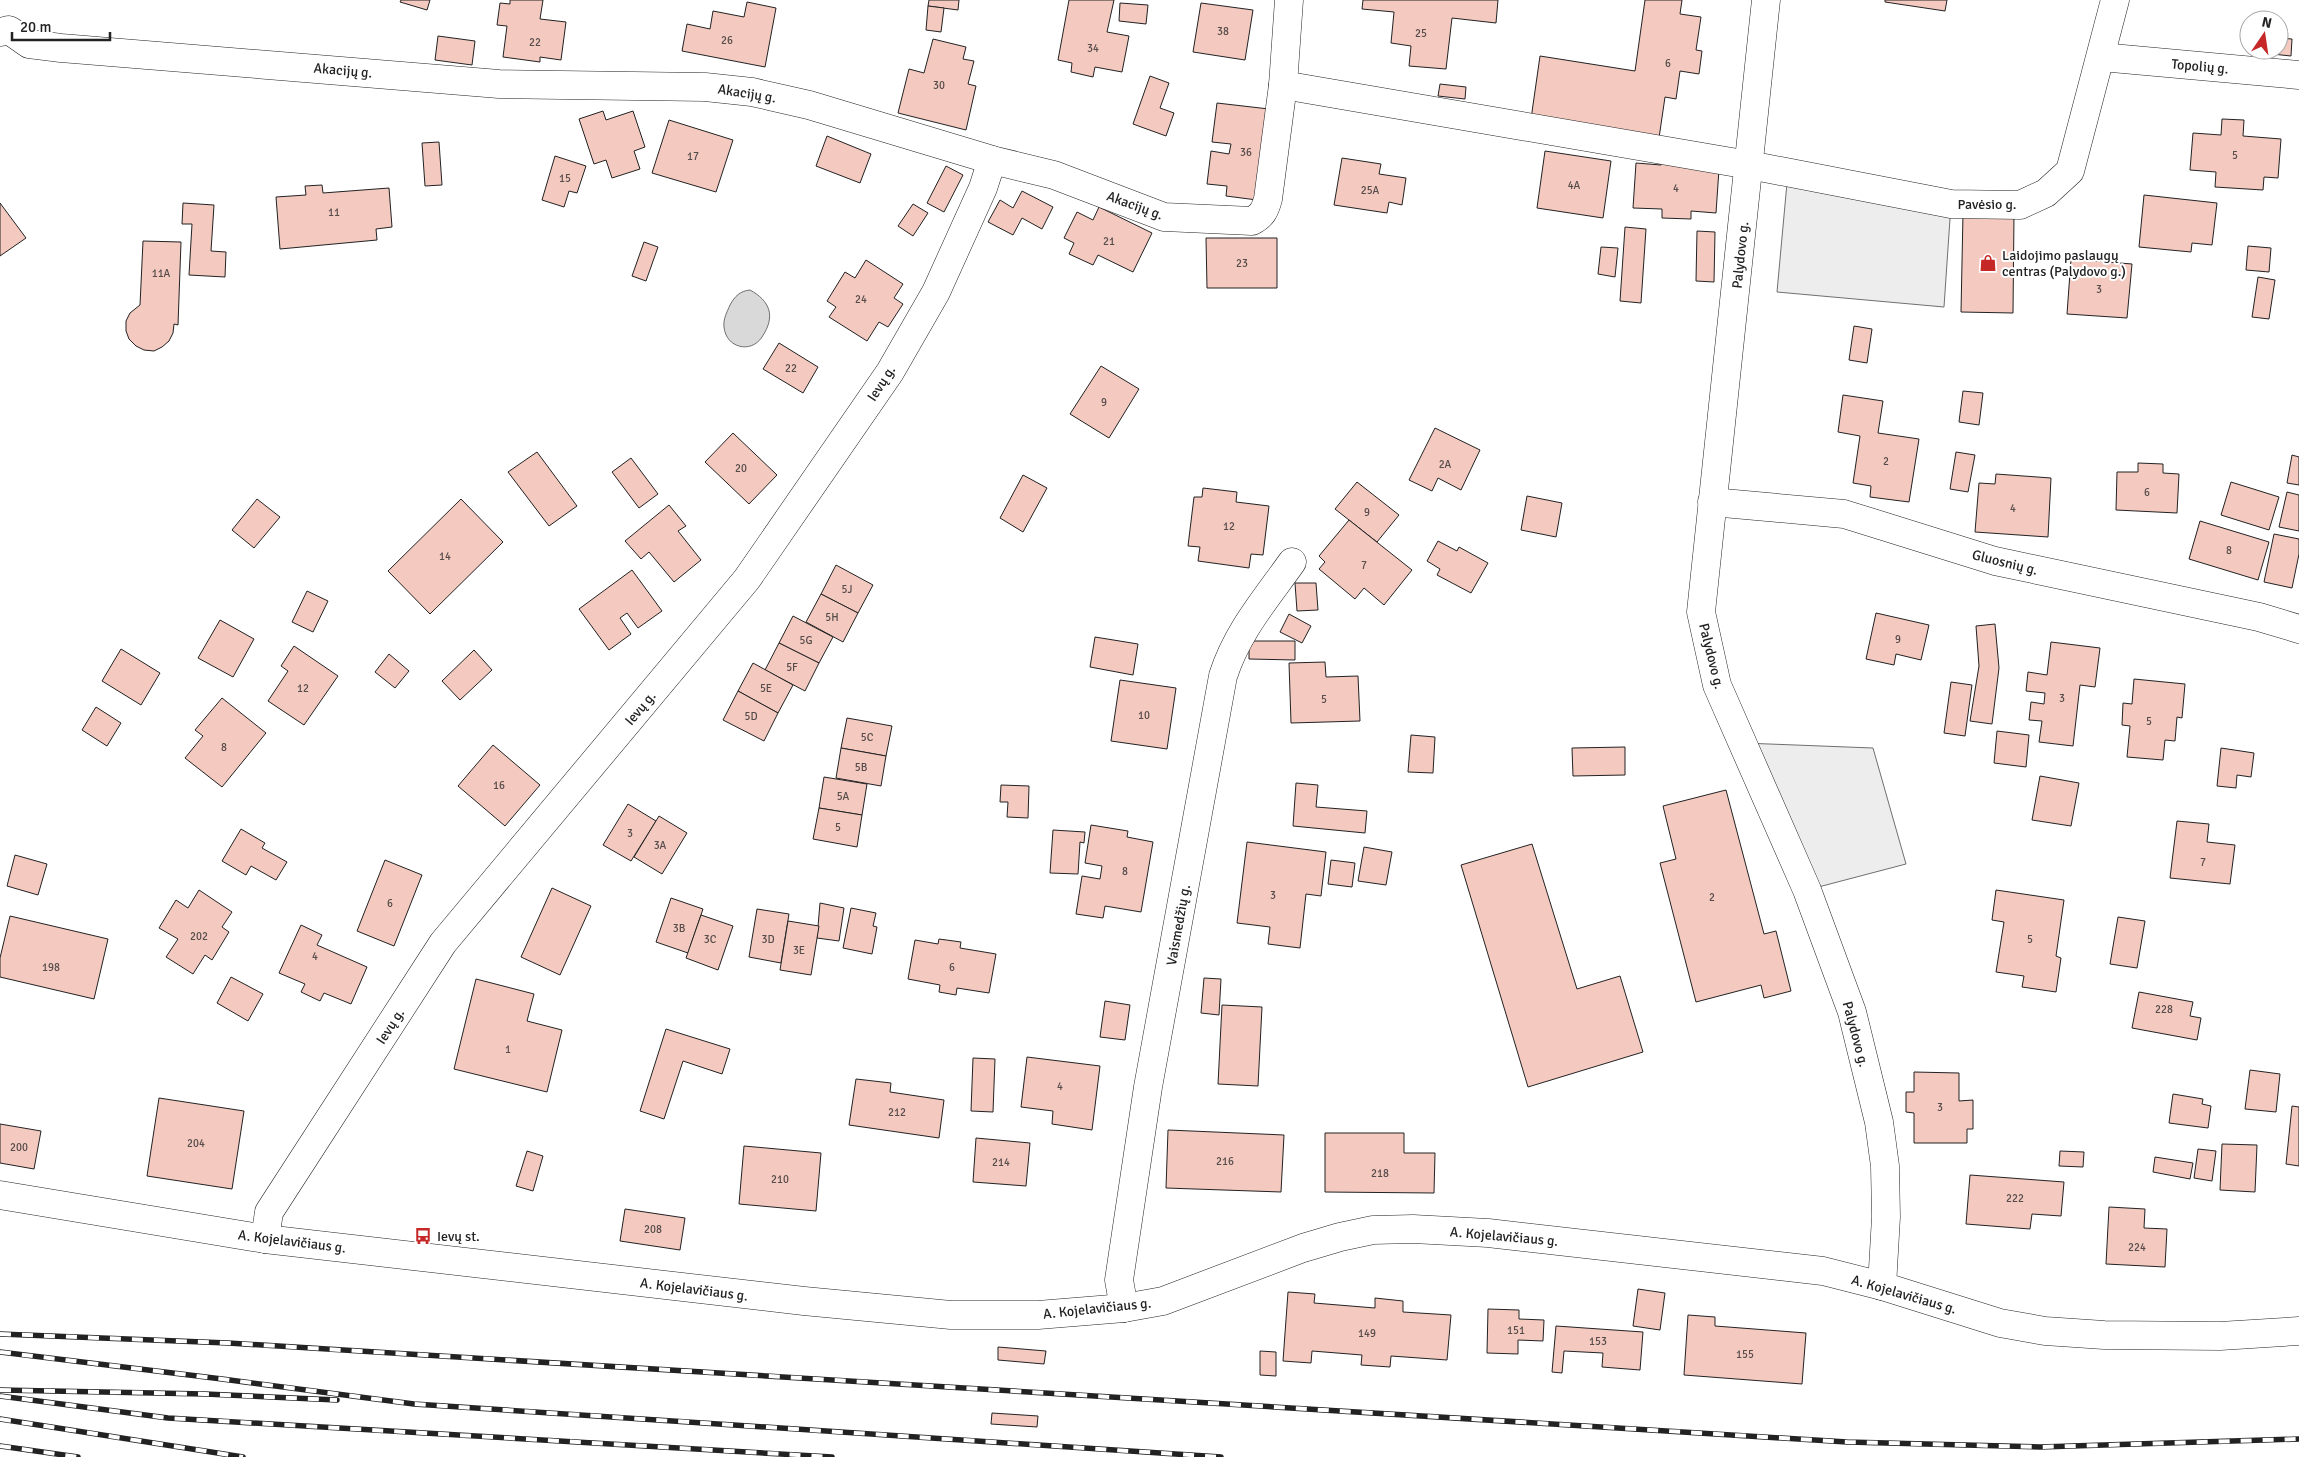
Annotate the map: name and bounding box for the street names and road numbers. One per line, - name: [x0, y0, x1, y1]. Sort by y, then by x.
- street label: Topolių g.: [2171, 56, 2229, 77]
- street label: Akacijų g.: [313, 59, 373, 82]
- street label: Akacijų g.: [717, 80, 777, 106]
- street label: Akacijų g.: [1104, 187, 1165, 224]
- street label: Pavėsio g.: [1957, 196, 2017, 213]
- street label: Palydovo g.: [1729, 221, 1752, 289]
- street label: Ievų g.: [864, 362, 899, 404]
- street label: Gluosnių g.: [1970, 546, 2040, 579]
- street label: Palydovo g.: [1695, 621, 1728, 691]
- street label: Ievų g.: [621, 688, 659, 729]
- street label: Vaismedžių g.: [1163, 883, 1194, 967]
- street label: Palydovo g.: [1839, 999, 1872, 1069]
- street label: Ievų g.: [373, 1005, 408, 1047]
- street label: A. Kojelavičiaus g.: [1449, 1223, 1559, 1250]
- street label: A. Kojelavičiaus g.: [237, 1226, 347, 1257]
- street label: A. Kojelavičiaus g.: [1849, 1271, 1958, 1318]
- street label: A. Kojelavičiaus g.: [639, 1274, 749, 1305]
- street label: A. Kojelavičiaus g.: [1042, 1294, 1152, 1323]

